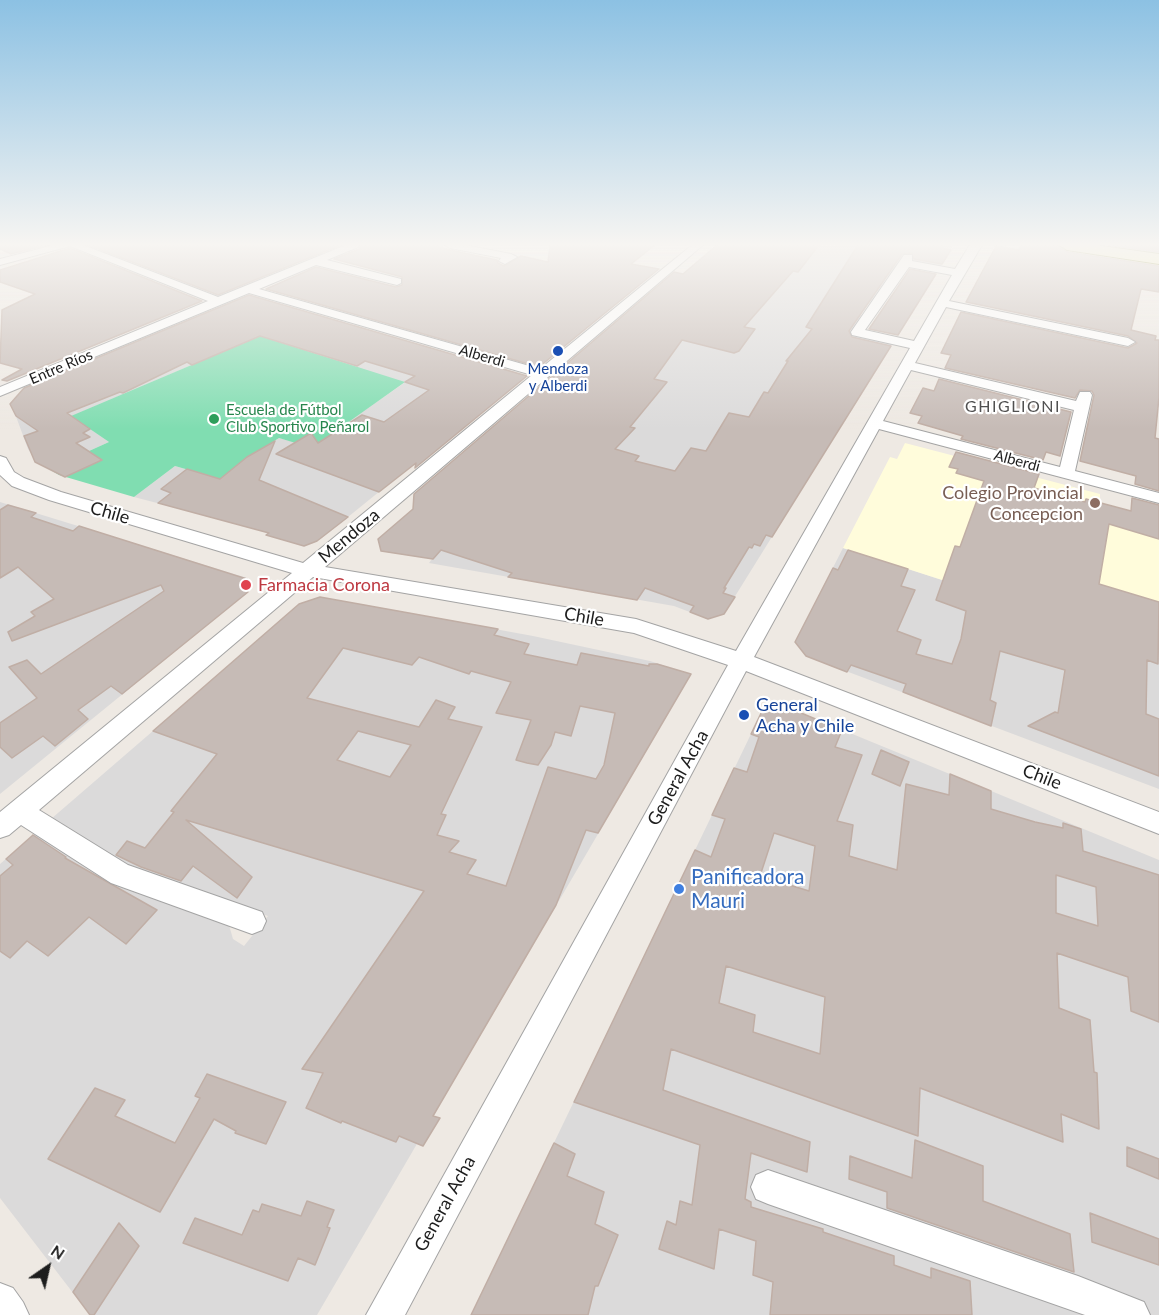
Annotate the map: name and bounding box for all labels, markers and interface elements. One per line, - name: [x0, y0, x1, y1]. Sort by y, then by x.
- street label: Alberdi: [457, 341, 507, 371]
- marker: Mendoza y Alberdi: [551, 344, 565, 358]
- street label: Entre Ríos: [27, 346, 95, 388]
- place label: Mendoza y Alberdi: [528, 360, 588, 395]
- district label: GHIGLIONI: [965, 397, 1061, 417]
- place label: Escuela de Fútbol Club Sportivo Peñarol: [226, 401, 369, 436]
- marker: Escuela de Fútbol Club Sportivo Peñarol: [207, 412, 221, 426]
- street label: Alberdi: [992, 446, 1042, 476]
- place label: Colegio Provincial Concepcion: [942, 482, 1083, 524]
- marker: Colegio Provincial Concepcion: [1088, 496, 1102, 510]
- street label: Chile: [88, 497, 132, 529]
- street label: Mendoza: [314, 504, 384, 568]
- place label: Farmacia Corona: [258, 574, 390, 596]
- marker: Farmacia Corona: [239, 578, 253, 592]
- street label: Chile: [562, 603, 606, 631]
- place label: General Acha y Chile: [756, 694, 854, 736]
- marker: General Acha y Chile: [737, 708, 751, 722]
- street label: General Acha: [643, 726, 713, 830]
- street label: Chile: [1019, 760, 1065, 794]
- place label: Panificadora Mauri: [691, 864, 805, 914]
- marker: Panificadora Mauri: [672, 882, 686, 896]
- street label: General Acha: [410, 1152, 480, 1256]
- north arrow: [18, 1237, 78, 1297]
- text: N: [48, 1240, 69, 1263]

